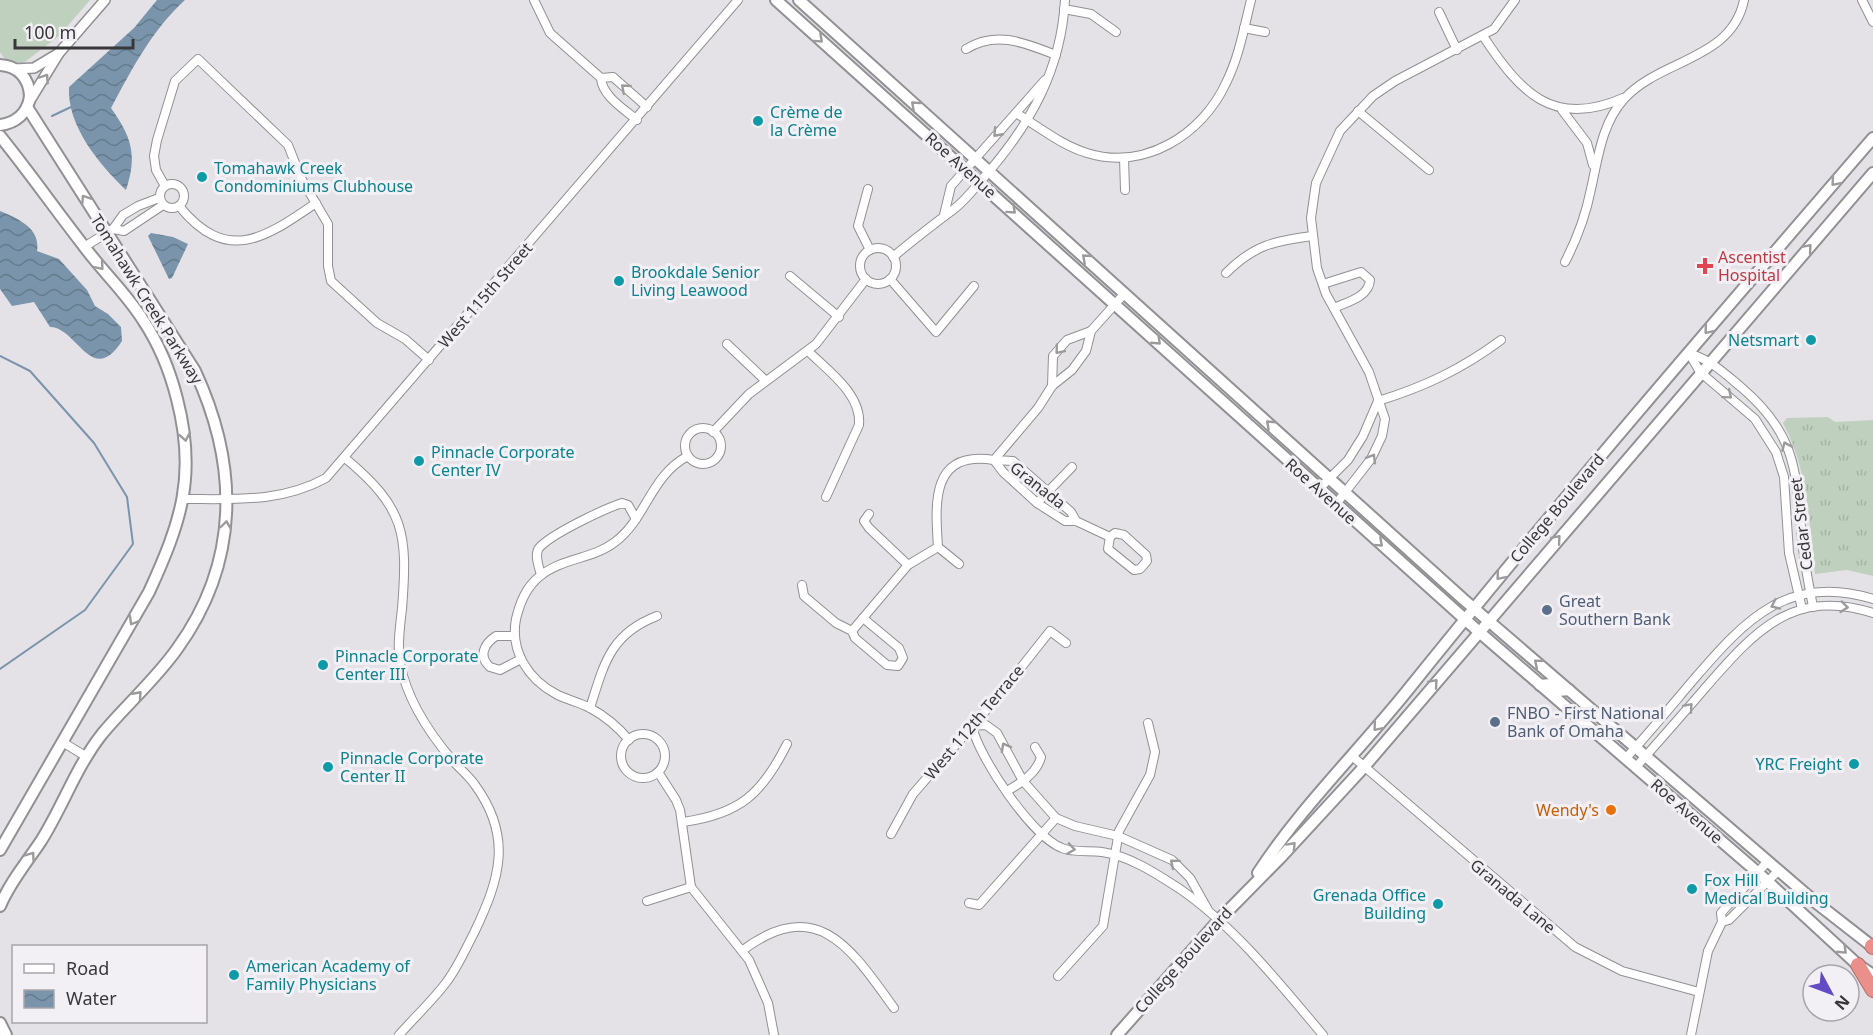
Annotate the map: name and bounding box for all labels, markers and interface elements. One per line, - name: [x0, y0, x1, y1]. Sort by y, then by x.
- scale bar: [15, 12, 134, 50]
- text: 100 m: [24, 20, 76, 44]
- one-way arrow: [812, 32, 823, 43]
- one-way arrow: [38, 74, 49, 85]
- one-way arrow: [621, 84, 632, 95]
- place label: Crème de la Crème: [770, 101, 842, 141]
- one-way arrow: [912, 101, 922, 112]
- marker: Crème de la Crème: [751, 114, 765, 128]
- one-way arrow: [993, 126, 1004, 137]
- street label: Roe Avenue: [921, 127, 1001, 203]
- place label: Tomahawk Creek Condominiums Clubhouse: [214, 157, 413, 197]
- marker: Tomahawk Creek Condominiums Clubhouse: [195, 170, 209, 184]
- one-way arrow: [1831, 176, 1842, 186]
- one-way arrow: [81, 195, 92, 206]
- one-way arrow: [1005, 203, 1016, 214]
- street label: Tomahawk Creek Parkway: [86, 210, 209, 389]
- street label: West 115th Street: [433, 237, 537, 352]
- one-way arrow: [1801, 244, 1812, 255]
- place label: Ascentist Hospital: [1718, 246, 1786, 286]
- one-way arrow: [1082, 254, 1093, 265]
- marker: Ascentist Hospital: [1696, 257, 1714, 275]
- one-way arrow: [93, 259, 104, 270]
- place label: Brookdale Senior Living Leawood: [631, 261, 760, 301]
- marker: Brookdale Senior Living Leawood: [612, 274, 626, 288]
- one-way arrow: [1704, 323, 1715, 334]
- place label: Netsmart: [1728, 329, 1799, 351]
- marker: Netsmart: [1804, 333, 1818, 347]
- one-way arrow: [1150, 334, 1161, 345]
- one-way arrow: [1055, 343, 1066, 354]
- one-way arrow: [1721, 388, 1732, 399]
- one-way arrow: [1266, 421, 1277, 432]
- one-way arrow: [178, 432, 191, 442]
- place label: Pinnacle Corporate Center IV: [431, 441, 575, 481]
- one-way arrow: [1782, 442, 1794, 453]
- street label: College Boulevard: [1505, 449, 1609, 567]
- street label: Roe Avenue: [1281, 453, 1361, 529]
- marker: Pinnacle Corporate Center IV: [412, 454, 426, 468]
- one-way arrow: [1364, 454, 1376, 464]
- street label: Granada: [1006, 456, 1070, 514]
- street label: Cedar Street: [1784, 476, 1818, 572]
- one-way arrow: [220, 520, 232, 529]
- one-way arrow: [1550, 535, 1561, 546]
- one-way arrow: [1372, 536, 1383, 547]
- one-way arrow: [1497, 569, 1508, 580]
- place label: Great Southern Bank: [1559, 590, 1671, 630]
- one-way arrow: [1770, 598, 1781, 610]
- one-way arrow: [1840, 600, 1849, 613]
- marker: Great Southern Bank: [1540, 603, 1554, 617]
- one-way arrow: [128, 615, 140, 625]
- place label: Pinnacle Corporate Center III: [335, 645, 479, 685]
- marker: Pinnacle Corporate Center III: [316, 658, 330, 672]
- one-way arrow: [1534, 659, 1545, 670]
- street label: West 112th Terrace: [919, 660, 1029, 784]
- one-way arrow: [1427, 679, 1438, 690]
- one-way arrow: [131, 691, 142, 701]
- place label: FNBO - First National Bank of Omaha: [1507, 702, 1664, 742]
- one-way arrow: [1682, 703, 1693, 714]
- marker: FNBO - First National Bank of Omaha: [1488, 715, 1502, 729]
- one-way arrow: [1373, 720, 1384, 731]
- one-way arrow: [1001, 743, 1012, 753]
- place label: Pinnacle Corporate Center II: [340, 747, 484, 787]
- place label: YRC Freight: [1755, 753, 1842, 775]
- marker: YRC Freight: [1847, 757, 1861, 771]
- marker: Pinnacle Corporate Center II: [321, 760, 335, 774]
- street label: Roe Avenue: [1646, 774, 1728, 848]
- place label: Wendy's: [1536, 799, 1599, 821]
- marker: Wendy's: [1604, 803, 1618, 817]
- one-way arrow: [1066, 842, 1075, 854]
- one-way arrow: [1285, 842, 1296, 852]
- one-way arrow: [24, 851, 35, 862]
- street label: Granada Lane: [1466, 854, 1560, 938]
- one-way arrow: [1170, 860, 1181, 871]
- place label: Fox Hill Medical Building: [1704, 869, 1829, 909]
- marker: Fox Hill Medical Building: [1685, 882, 1699, 896]
- place label: Grenada Office Building: [1313, 884, 1426, 924]
- marker: Grenada Office Building: [1431, 897, 1445, 911]
- street label: College Boulevard: [1129, 902, 1237, 1018]
- one-way arrow: [1835, 943, 1846, 954]
- legend: [12, 945, 207, 1023]
- place label: American Academy of Family Physicians: [246, 955, 411, 995]
- text: Road: [66, 956, 109, 980]
- north arrow: [1801, 963, 1861, 1023]
- marker: American Academy of Family Physicians: [227, 968, 241, 982]
- text: Water: [66, 986, 117, 1010]
- text: N: [1830, 991, 1855, 1015]

